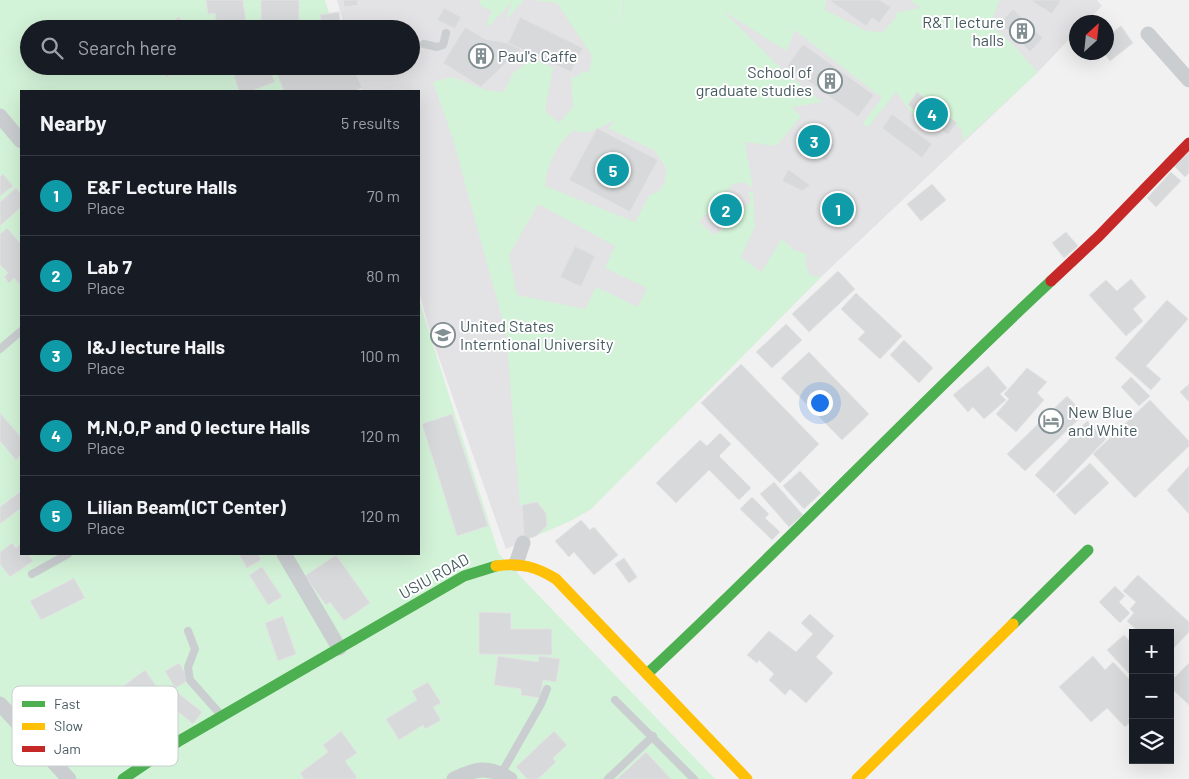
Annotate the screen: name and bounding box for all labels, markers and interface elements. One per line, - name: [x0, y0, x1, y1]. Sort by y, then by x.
- place label: R&T lecture halls: [922, 12, 1004, 49]
- north arrow: [1069, 15, 1114, 60]
- building icon: R&T lecture halls: [1009, 18, 1035, 44]
- search box: [20, 20, 420, 75]
- icon: search: [38, 34, 66, 62]
- text: Search here: [78, 36, 177, 59]
- building icon: Paul's Caffe: [468, 43, 494, 69]
- place label: Paul's Caffe: [498, 46, 577, 65]
- place label: School of graduate studies: [696, 62, 812, 99]
- building icon: School of graduate studies: [817, 68, 843, 94]
- pin: 4: [916, 95, 948, 133]
- text: Nearby: [40, 110, 106, 135]
- text: 5 results: [341, 113, 400, 132]
- pin: 3: [798, 122, 830, 160]
- pin: 5: [597, 151, 629, 189]
- text: E&F Lecture Halls: [87, 175, 237, 198]
- text: 1: [53, 186, 59, 205]
- text: 70 m: [367, 186, 400, 205]
- pin: 1: [822, 190, 854, 228]
- pin: 2: [710, 191, 742, 229]
- text: Place: [87, 198, 125, 217]
- text: Lab 7: [87, 255, 132, 278]
- text: 2: [52, 266, 60, 285]
- text: 80 m: [366, 266, 400, 285]
- text: Place: [87, 278, 125, 297]
- place label: United States Interntional University: [460, 316, 614, 353]
- school or university icon: United States Interntional University: [430, 322, 456, 348]
- text: I&J lecture Halls: [87, 335, 225, 358]
- text: 3: [52, 346, 60, 365]
- text: 100 m: [360, 346, 400, 365]
- text: Place: [87, 358, 125, 377]
- your location: [807, 390, 833, 416]
- place label: New Blue and White: [1068, 402, 1138, 439]
- hotel icon: New Blue and White: [1038, 408, 1064, 434]
- text: M,N,O,P and Q lecture Halls: [87, 415, 310, 438]
- text: 4: [51, 426, 61, 445]
- text: 120 m: [360, 426, 400, 445]
- text: Place: [87, 438, 125, 457]
- text: Lilian Beam(ICT Center): [87, 495, 286, 518]
- text: 5: [52, 506, 60, 525]
- text: 120 m: [360, 506, 400, 525]
- text: Place: [87, 518, 125, 537]
- street label: USIU ROAD: [396, 549, 472, 602]
- map controls: [1129, 629, 1174, 764]
- button: +: [1129, 629, 1174, 674]
- button: −: [1129, 674, 1174, 719]
- legend: [12, 686, 178, 766]
- text: Fast: [54, 695, 80, 712]
- text: Slow: [54, 717, 83, 734]
- button: layers: [1129, 719, 1174, 764]
- text: Jam: [54, 740, 81, 757]

